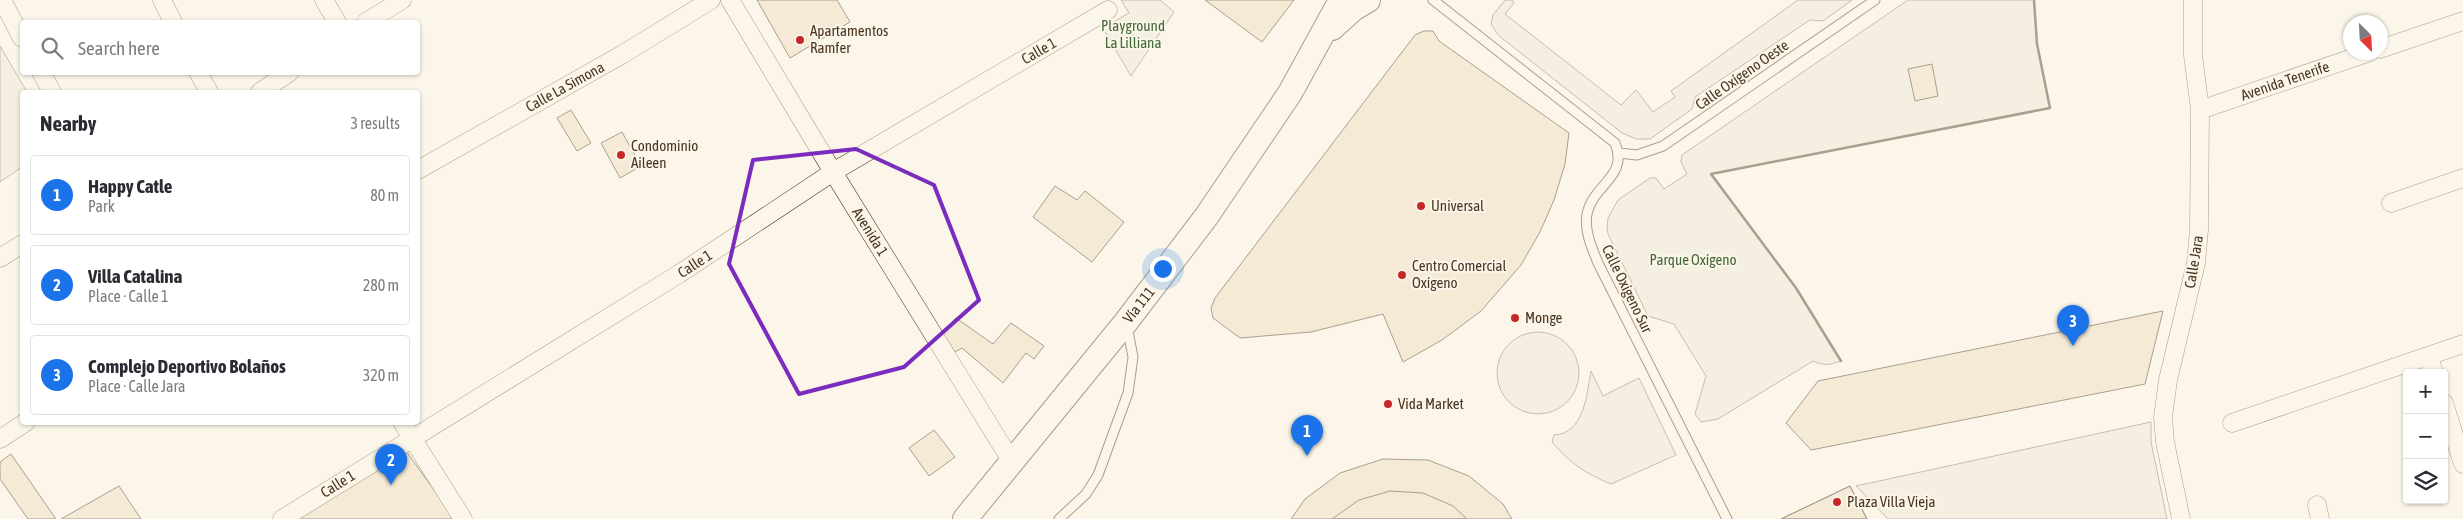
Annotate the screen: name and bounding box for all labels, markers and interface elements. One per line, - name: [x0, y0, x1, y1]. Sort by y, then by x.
- north arrow: [2343, 15, 2388, 60]
- park label: Playground La Lilliana: [1101, 17, 1165, 51]
- search box: [20, 20, 420, 75]
- place label: Apartamentos Ramfer: [810, 22, 888, 56]
- icon: search: [38, 34, 66, 62]
- marker: Apartamentos Ramfer: [794, 34, 806, 46]
- street label: Calle 1: [1018, 34, 1059, 67]
- street label: Calle Oxígeno Oeste: [1692, 36, 1792, 113]
- text: Search here: [78, 37, 160, 59]
- street label: Avenida Tenerife: [2238, 57, 2331, 104]
- street label: Calle La Simona: [523, 58, 607, 115]
- text: Nearby: [40, 111, 96, 135]
- text: 3 results: [350, 114, 400, 132]
- place label: Condominio Aileen: [631, 137, 698, 171]
- marker: Condominio Aileen: [615, 149, 627, 161]
- text: Happy Catle: [88, 175, 172, 197]
- text: 1: [53, 186, 61, 204]
- text: 80 m: [370, 186, 399, 204]
- text: Park: [88, 197, 115, 215]
- place label: Universal: [1431, 197, 1484, 214]
- marker: Universal: [1415, 200, 1427, 212]
- street label: Avenida 1: [849, 204, 892, 259]
- street label: Calle Jara: [2181, 234, 2206, 290]
- street label: Calle Oxígeno Sur: [1599, 242, 1656, 336]
- street label: Calle 1: [674, 246, 715, 281]
- park label: Parque Oxígeno: [1649, 251, 1737, 268]
- your location: [1150, 256, 1176, 282]
- place label: Centro Comercial Oxígeno: [1412, 257, 1506, 291]
- text: Villa Catalina: [88, 265, 182, 287]
- marker: Centro Comercial Oxígeno: [1396, 269, 1408, 281]
- text: 2: [53, 276, 61, 294]
- text: 280 m: [363, 276, 399, 294]
- street label: Vía 111: [1119, 283, 1158, 326]
- text: Place · Calle 1: [88, 287, 168, 305]
- pin: 3: [2057, 305, 2089, 346]
- place label: Monge: [1525, 309, 1563, 326]
- marker: Monge: [1509, 312, 1521, 324]
- text: Complejo Deportivo Bolaños: [88, 355, 286, 377]
- text: 3: [53, 366, 61, 384]
- text: 320 m: [363, 366, 399, 384]
- map controls: [2403, 369, 2448, 504]
- button: +: [2403, 369, 2448, 414]
- text: Place · Calle Jara: [88, 377, 185, 395]
- place label: Vida Market: [1398, 395, 1464, 412]
- marker: Vida Market: [1382, 398, 1394, 410]
- button: −: [2403, 414, 2448, 459]
- pin: 1: [1291, 415, 1323, 456]
- pin: 2: [375, 444, 407, 485]
- button: layers: [2403, 459, 2448, 504]
- street label: Calle 1: [317, 466, 358, 501]
- place label: Plaza Villa Vieja: [1847, 493, 1936, 510]
- marker: Plaza Villa Vieja: [1831, 496, 1843, 508]

